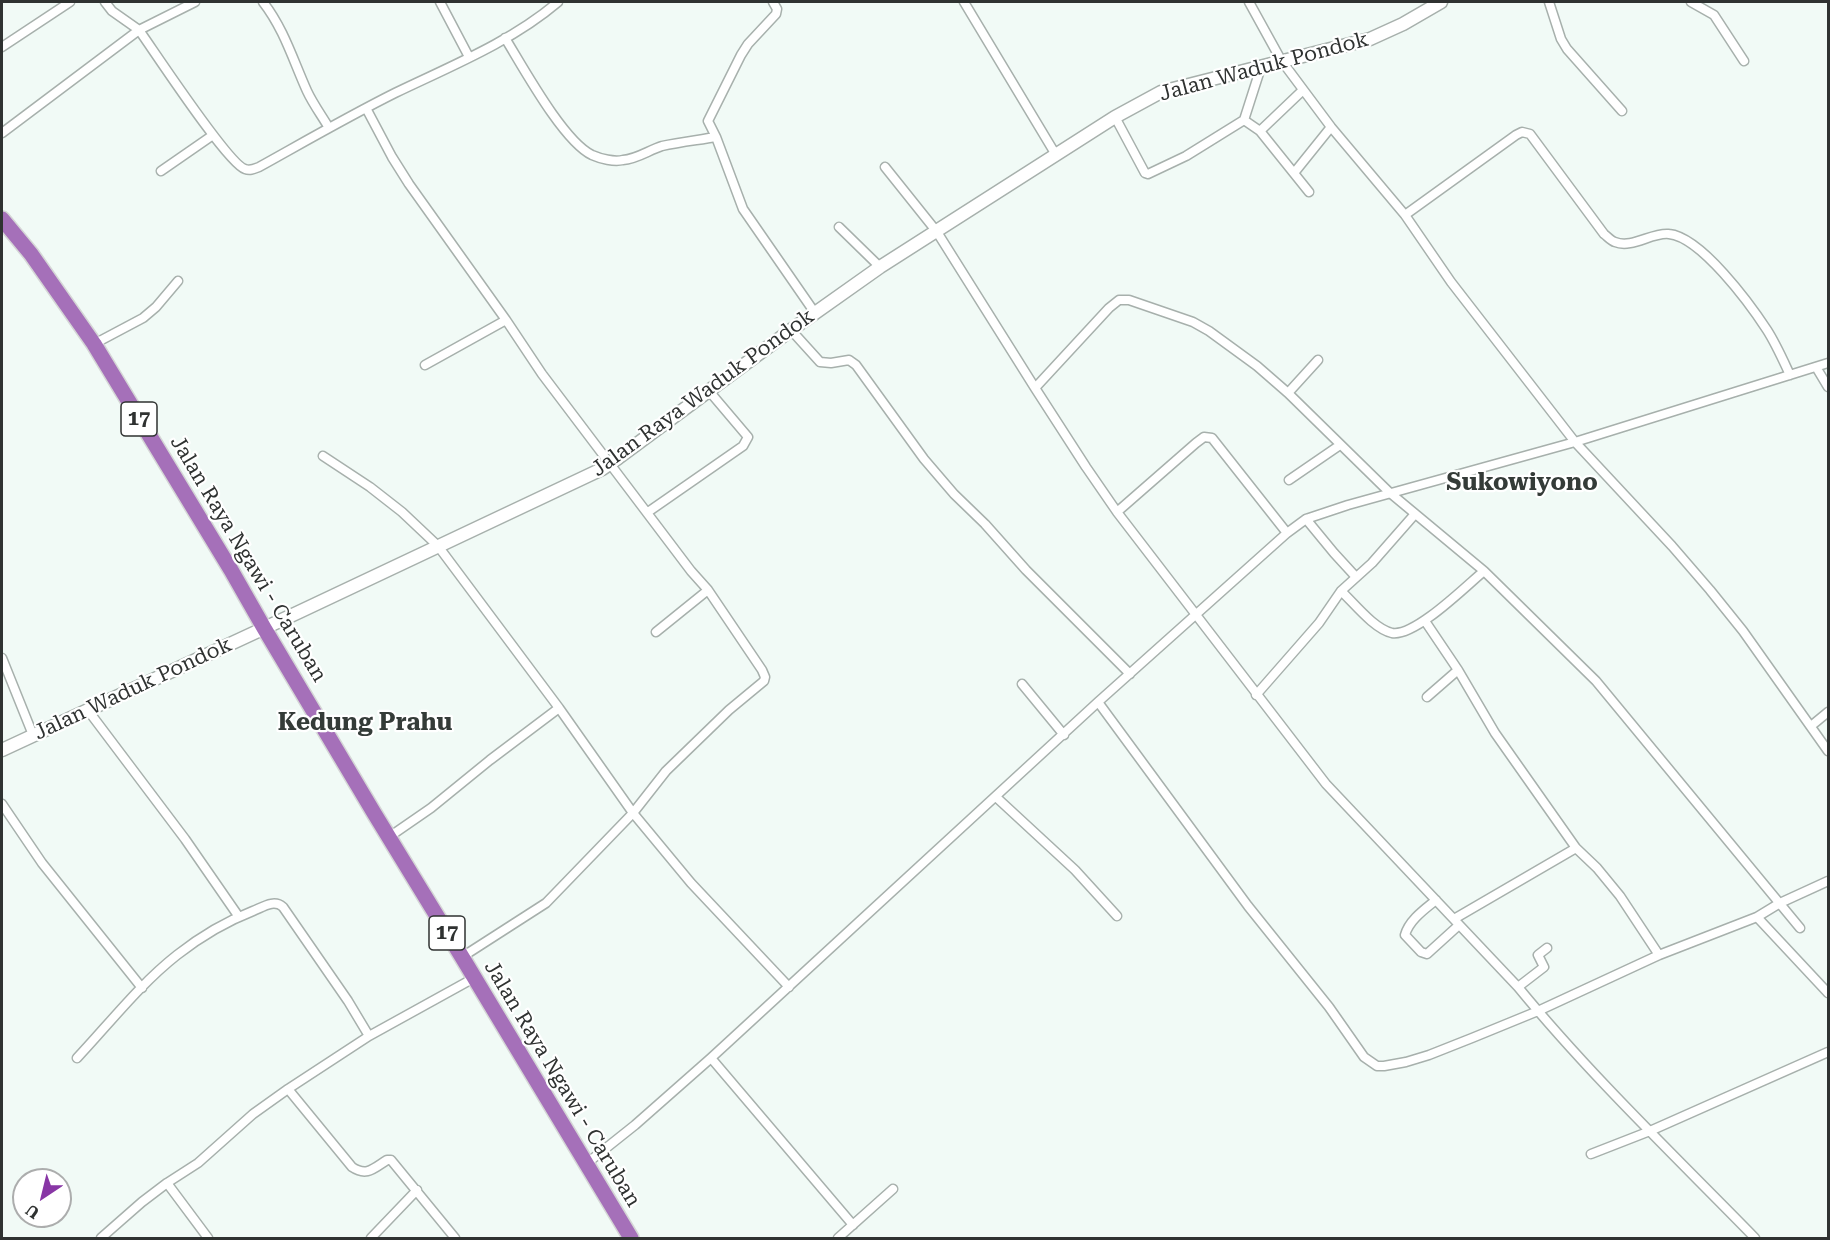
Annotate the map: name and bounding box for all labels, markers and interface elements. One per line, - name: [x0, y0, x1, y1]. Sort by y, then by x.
- street label: Jalan Waduk Pondok: [1157, 27, 1371, 107]
- street label: Jalan Raya Waduk Pondok: [587, 304, 819, 482]
- road number: 17: [121, 402, 157, 436]
- street label: Jalan Raya Ngawi - Caruban: [164, 431, 332, 687]
- district label: Sukowiyono: [1446, 469, 1598, 497]
- street label: Jalan Waduk Pondok: [30, 632, 236, 746]
- district label: Kedung Prahu: [278, 709, 452, 737]
- road number: 17: [429, 916, 465, 950]
- street label: Jalan Raya Ngawi - Caruban: [478, 956, 646, 1212]
- north arrow: [12, 1168, 72, 1228]
- text: U: [22, 1200, 43, 1223]

